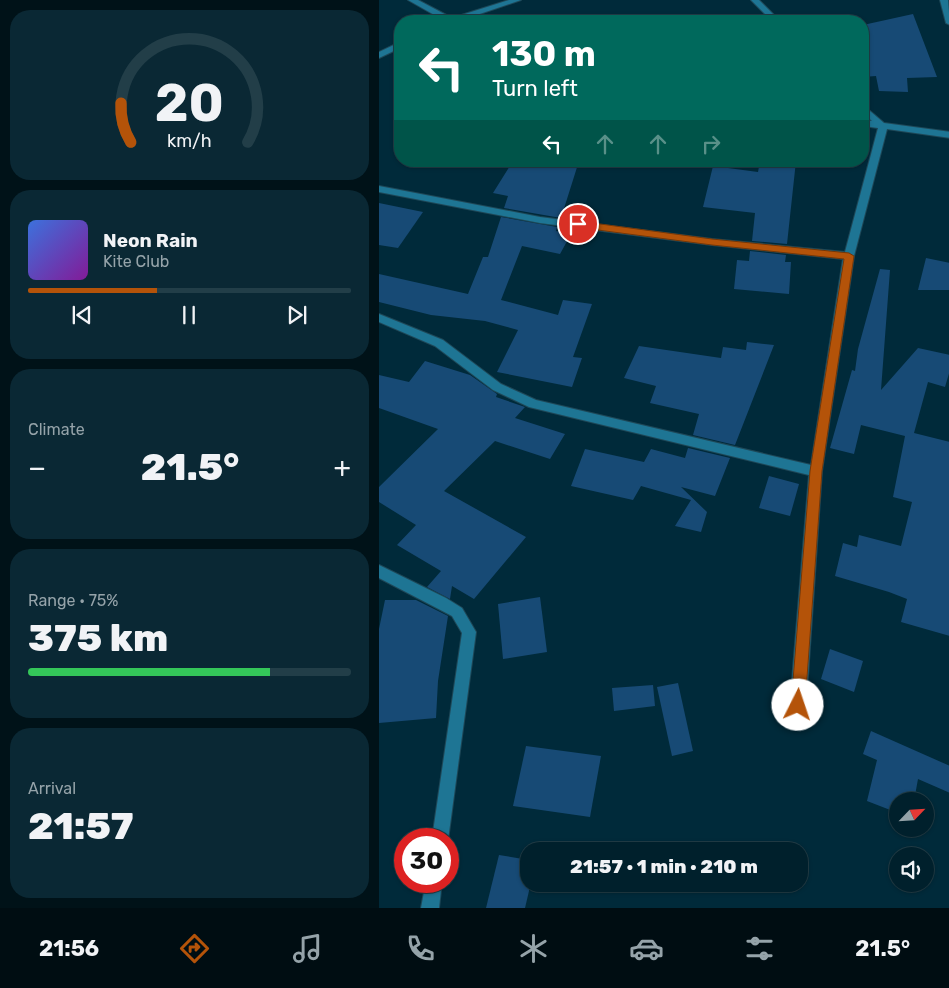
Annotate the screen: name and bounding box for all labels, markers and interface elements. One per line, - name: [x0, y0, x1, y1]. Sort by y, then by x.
- text: 130 m: [492, 33, 596, 75]
- icon: left: [409, 35, 474, 100]
- text: 20: [155, 72, 224, 134]
- text: Turn left: [492, 75, 578, 102]
- text: km/h: [167, 130, 212, 151]
- icon: left: [538, 130, 566, 158]
- icon: ahead: [591, 130, 619, 158]
- icon: ahead: [644, 130, 672, 158]
- icon: right: [697, 130, 725, 158]
- pin: [557, 203, 599, 245]
- icon: arrive: [564, 210, 592, 238]
- text: Neon Rain: [103, 229, 198, 252]
- text: Kite Club: [103, 252, 169, 271]
- icon: previous: [68, 301, 96, 329]
- icon: pause: [175, 301, 203, 329]
- icon: next: [283, 301, 311, 329]
- text: Climate: [28, 420, 85, 439]
- text: 21.5°: [141, 444, 239, 490]
- text: −: [28, 451, 46, 484]
- text: +: [334, 451, 351, 484]
- text: Range · 75%: [28, 591, 119, 610]
- text: 375 km: [28, 615, 168, 661]
- position arrow: [771, 678, 823, 730]
- text: Arrival: [28, 779, 76, 798]
- north arrow: [889, 792, 934, 838]
- map controls: [889, 792, 934, 892]
- text: 21:57: [28, 803, 134, 849]
- speed limit sign: 30: [394, 828, 459, 893]
- button: sound: [889, 847, 934, 892]
- text: 21:57 · 1 min · 210 m: [570, 855, 758, 878]
- icon: directions: [177, 931, 212, 966]
- icon: music: [290, 931, 325, 966]
- icon: phone: [403, 931, 438, 966]
- icon: climate: [516, 931, 551, 966]
- icon: car: [629, 931, 664, 966]
- icon: filters: [742, 931, 777, 966]
- text: 21:56: [39, 935, 99, 962]
- text: 21.5°: [855, 935, 910, 962]

